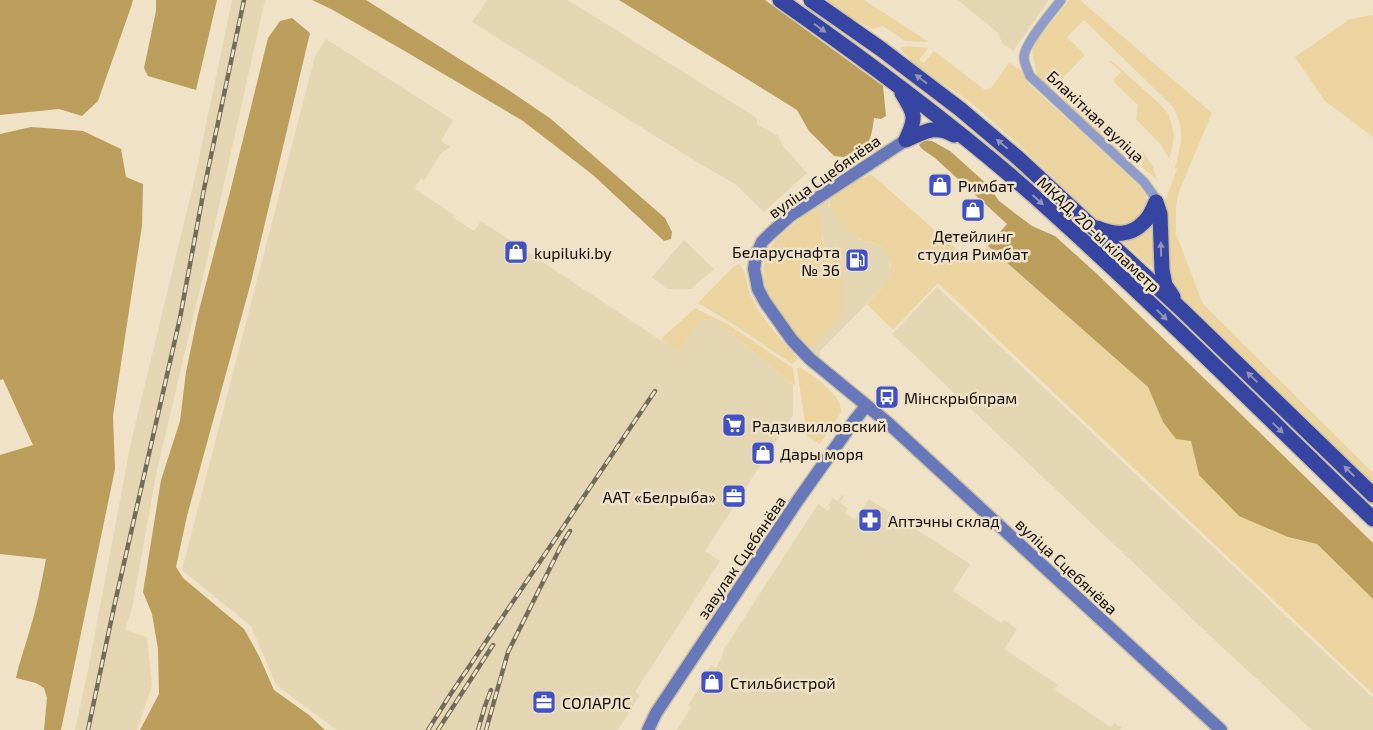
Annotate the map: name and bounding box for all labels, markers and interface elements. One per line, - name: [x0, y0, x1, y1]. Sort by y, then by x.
- one-way arrow: [813, 23, 826, 33]
- street label: Блакітная вуліца: [1043, 66, 1149, 167]
- one-way arrow: [914, 74, 928, 84]
- street label: вуліца Сцебянёва: [764, 130, 884, 223]
- one-way arrow: [996, 139, 1009, 150]
- shop icon: Римбат: [927, 172, 953, 198]
- street label: МКАД, 20-ы кіламетр: [1034, 172, 1164, 296]
- place label: Римбат: [958, 176, 1015, 195]
- one-way arrow: [1031, 194, 1043, 206]
- shop icon: Детейлинг студия Римбат: [960, 197, 986, 223]
- place label: Детейлинг студия Римбат: [917, 226, 1029, 264]
- shop icon: kupiluki.by: [503, 239, 529, 265]
- one-way arrow: [1157, 241, 1165, 257]
- place label: Беларуснафта № 36: [732, 242, 840, 279]
- place label: kupiluki.by: [534, 243, 612, 262]
- fuel station icon: Беларуснафта № 36: [844, 247, 870, 273]
- one-way arrow: [1155, 309, 1167, 321]
- one-way arrow: [1246, 372, 1258, 384]
- bus stop icon: Мінскрыбпрам: [874, 384, 900, 410]
- place label: Мінскрыбпрам: [904, 388, 1017, 407]
- supermarket icon: Радзивилловский: [721, 412, 747, 438]
- place label: Радзивилловский: [752, 416, 886, 435]
- one-way arrow: [1272, 422, 1284, 434]
- shop icon: Дары моря: [750, 440, 776, 466]
- place label: Дары моря: [780, 444, 863, 463]
- one-way arrow: [1343, 466, 1355, 478]
- office icon: ААТ «Белрыба»: [721, 483, 747, 509]
- place label: ААТ «Белрыба»: [603, 487, 716, 506]
- street label: завулак Сцебянёва: [693, 492, 790, 623]
- pharmacy icon: Аптэчны склад: [857, 507, 883, 533]
- place label: Аптэчны склад: [888, 511, 1000, 530]
- street label: вуліца Сцебянёва: [1011, 514, 1122, 619]
- shop icon: Стильбистрой: [699, 669, 725, 695]
- place label: Стильбистрой: [730, 673, 836, 692]
- office icon: СОЛАРЛС: [531, 689, 557, 715]
- place label: СОЛАРЛС: [562, 693, 631, 712]

